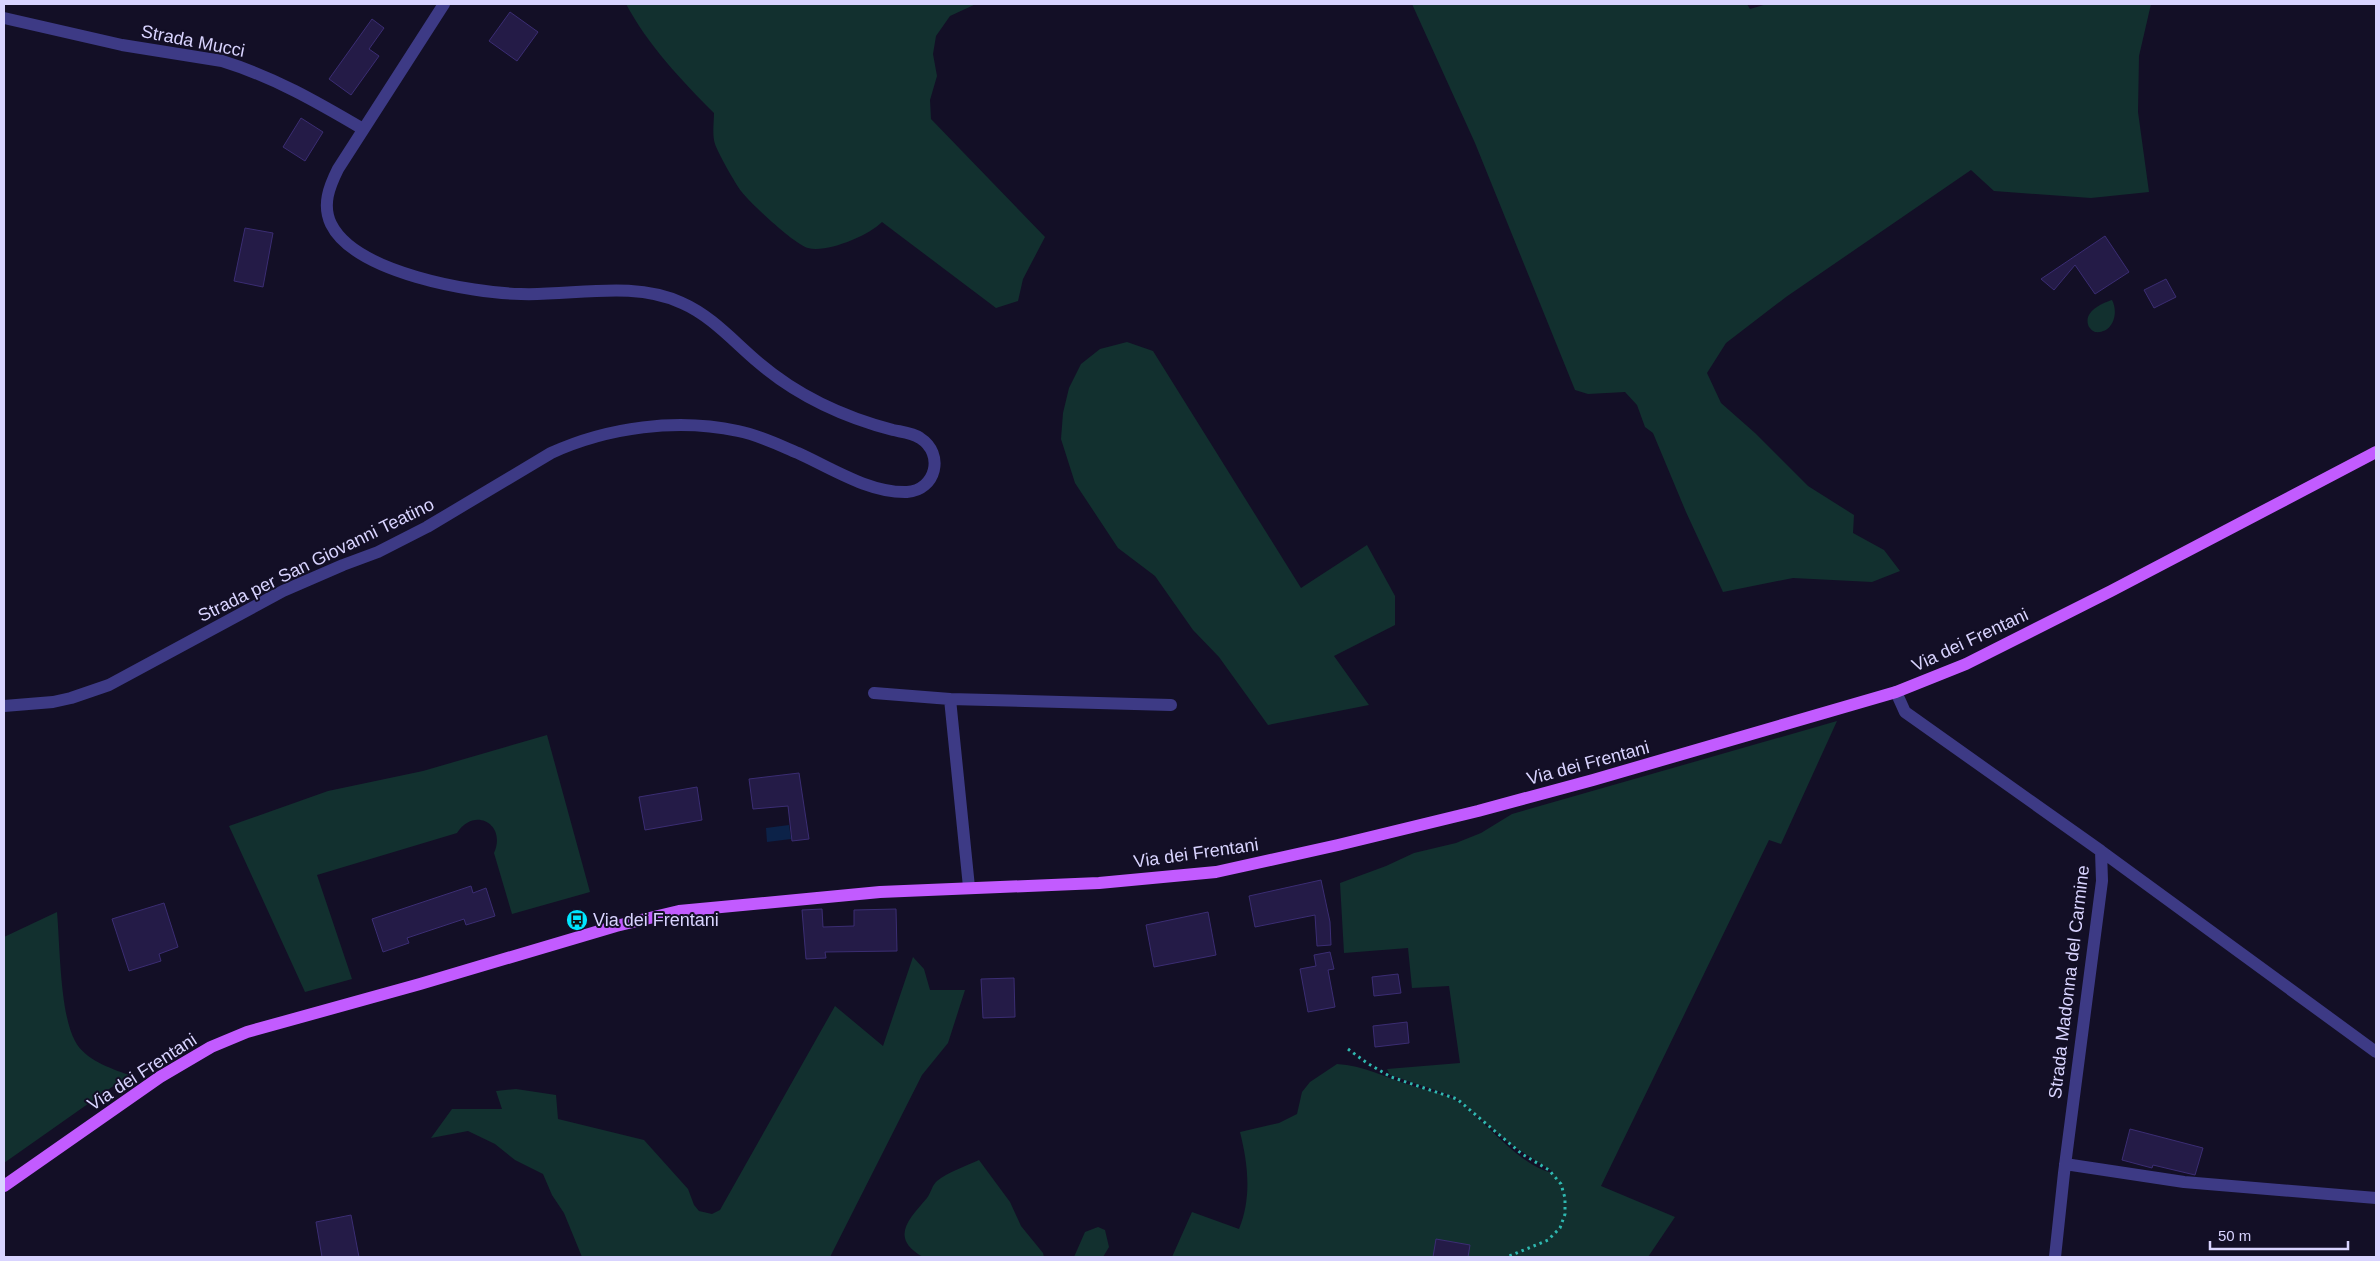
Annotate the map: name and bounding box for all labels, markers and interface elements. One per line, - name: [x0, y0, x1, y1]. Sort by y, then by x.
- street label: Strada Mucci: [140, 21, 246, 61]
- street label: Strada per San Giovanni Teatino: [195, 494, 437, 626]
- street label: Via dei Frentani: [1909, 604, 2031, 676]
- street label: Via dei Frentani: [1525, 737, 1651, 789]
- street label: Via dei Frentani: [1132, 834, 1260, 872]
- street label: Strada Madonna del Carmine: [2045, 864, 2093, 1100]
- bus stop icon: Via dei Frentani: [565, 908, 589, 932]
- place label: Via dei Frentani: [593, 910, 719, 930]
- street label: Via dei Frentani: [84, 1029, 200, 1115]
- scale bar: [2210, 1218, 2348, 1250]
- text: 50 m: [2218, 1227, 2251, 1244]

